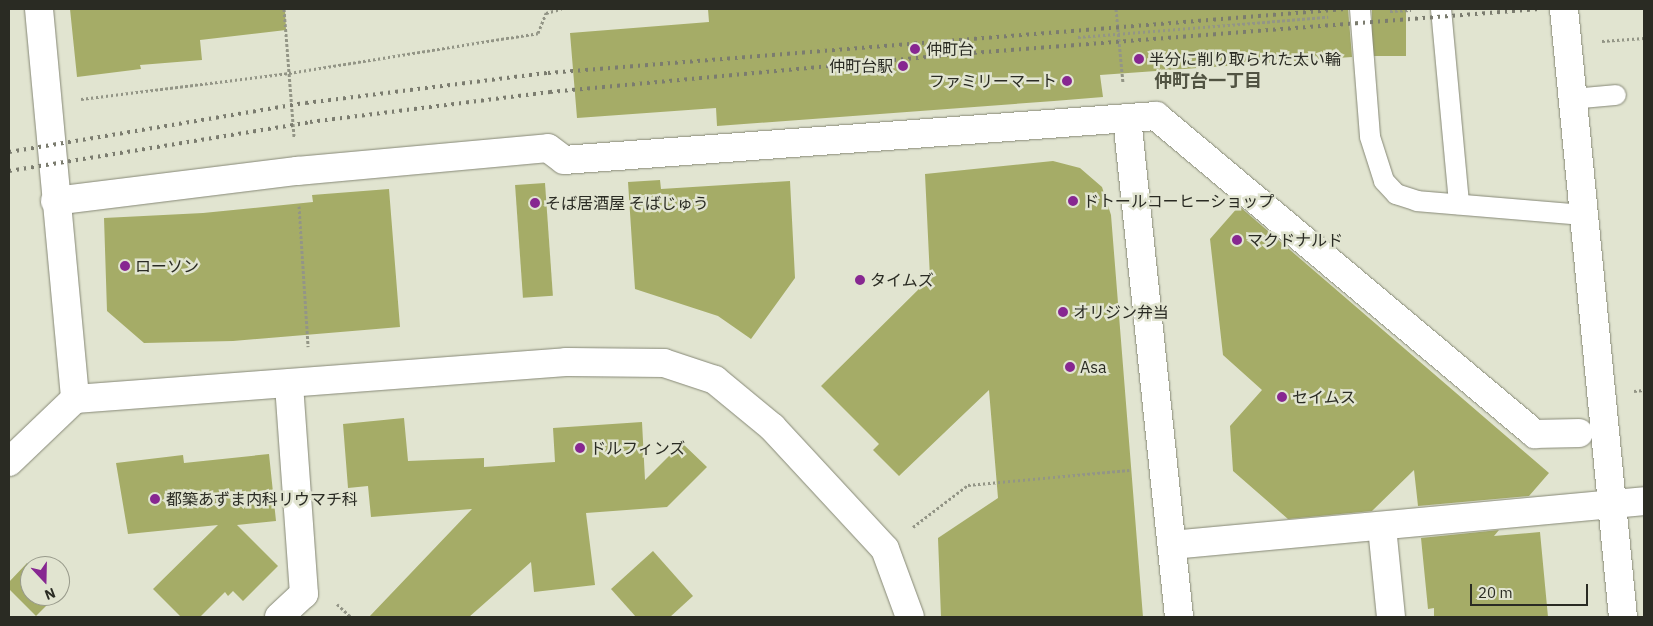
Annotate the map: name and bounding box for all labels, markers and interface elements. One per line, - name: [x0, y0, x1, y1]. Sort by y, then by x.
- place label: 仲町台: [926, 39, 974, 59]
- marker: 仲町台: [908, 42, 922, 56]
- place label: 半分に削り取られた太い輪: [1149, 49, 1341, 69]
- marker: 半分に削り取られた太い輪: [1133, 53, 1145, 65]
- place label: 仲町台駅: [829, 56, 893, 76]
- marker: 仲町台駅: [897, 60, 909, 72]
- district label: 仲町台一丁目: [1154, 70, 1262, 92]
- place label: ファミリーマート: [929, 71, 1057, 91]
- marker: ファミリーマート: [1061, 75, 1073, 87]
- place label: ドトールコーヒーショップ: [1083, 191, 1275, 211]
- place label: そば居酒屋 そばじゅう: [545, 193, 709, 213]
- marker: ドトールコーヒーショップ: [1067, 195, 1079, 207]
- marker: そば居酒屋 そばじゅう: [529, 197, 541, 209]
- place label: マクドナルド: [1247, 230, 1343, 250]
- marker: マクドナルド: [1231, 234, 1243, 246]
- place label: ローソン: [135, 256, 199, 276]
- marker: ローソン: [119, 260, 131, 272]
- place label: タイムズ: [870, 270, 934, 290]
- marker: タイムズ: [854, 274, 866, 286]
- place label: オリジン弁当: [1073, 302, 1169, 322]
- marker: オリジン弁当: [1057, 306, 1069, 318]
- place label: Asa: [1080, 357, 1107, 377]
- marker: Asa: [1064, 361, 1076, 373]
- place label: セイムス: [1292, 387, 1356, 407]
- marker: セイムス: [1276, 391, 1288, 403]
- place label: ドルフィンズ: [590, 438, 686, 458]
- marker: ドルフィンズ: [574, 442, 586, 454]
- place label: 都築あずま内科リウマチ科: [166, 489, 358, 509]
- marker: 都築あずま内科リウマチ科: [148, 492, 162, 506]
- north arrow: [20, 556, 70, 606]
- scale bar: [1473, 574, 1590, 606]
- text: 20 m: [1478, 583, 1513, 602]
- text: N: [42, 584, 58, 604]

